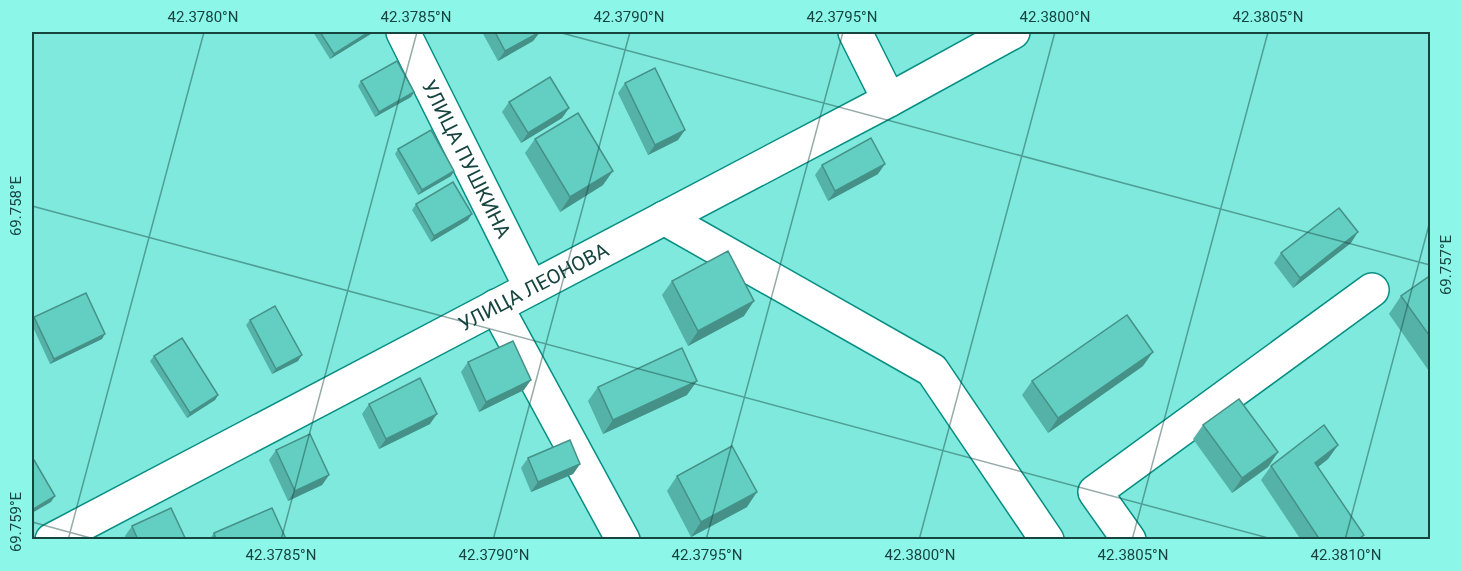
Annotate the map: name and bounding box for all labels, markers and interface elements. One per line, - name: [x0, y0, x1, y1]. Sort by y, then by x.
- text: 42.3780°N: [168, 8, 238, 26]
- text: 42.3785°N: [381, 8, 451, 26]
- text: 42.3790°N: [594, 8, 664, 26]
- text: 42.3795°N: [807, 8, 877, 26]
- text: 42.3800°N: [1020, 8, 1090, 26]
- text: 42.3805°N: [1233, 8, 1303, 26]
- street label: УЛИЦА ПУШКИНА: [417, 76, 516, 242]
- text: 69.758°E: [7, 175, 25, 236]
- text: 69.757°E: [1437, 234, 1455, 295]
- street label: УЛИЦА ЛЕОНОВА: [454, 238, 613, 336]
- text: 69.759°E: [7, 491, 25, 552]
- text: 42.3785°N: [246, 546, 316, 564]
- text: 42.3790°N: [459, 546, 529, 564]
- text: 42.3795°N: [672, 546, 742, 564]
- text: 42.3800°N: [885, 546, 955, 564]
- text: 42.3805°N: [1098, 546, 1168, 564]
- text: 42.3810°N: [1311, 546, 1381, 564]

